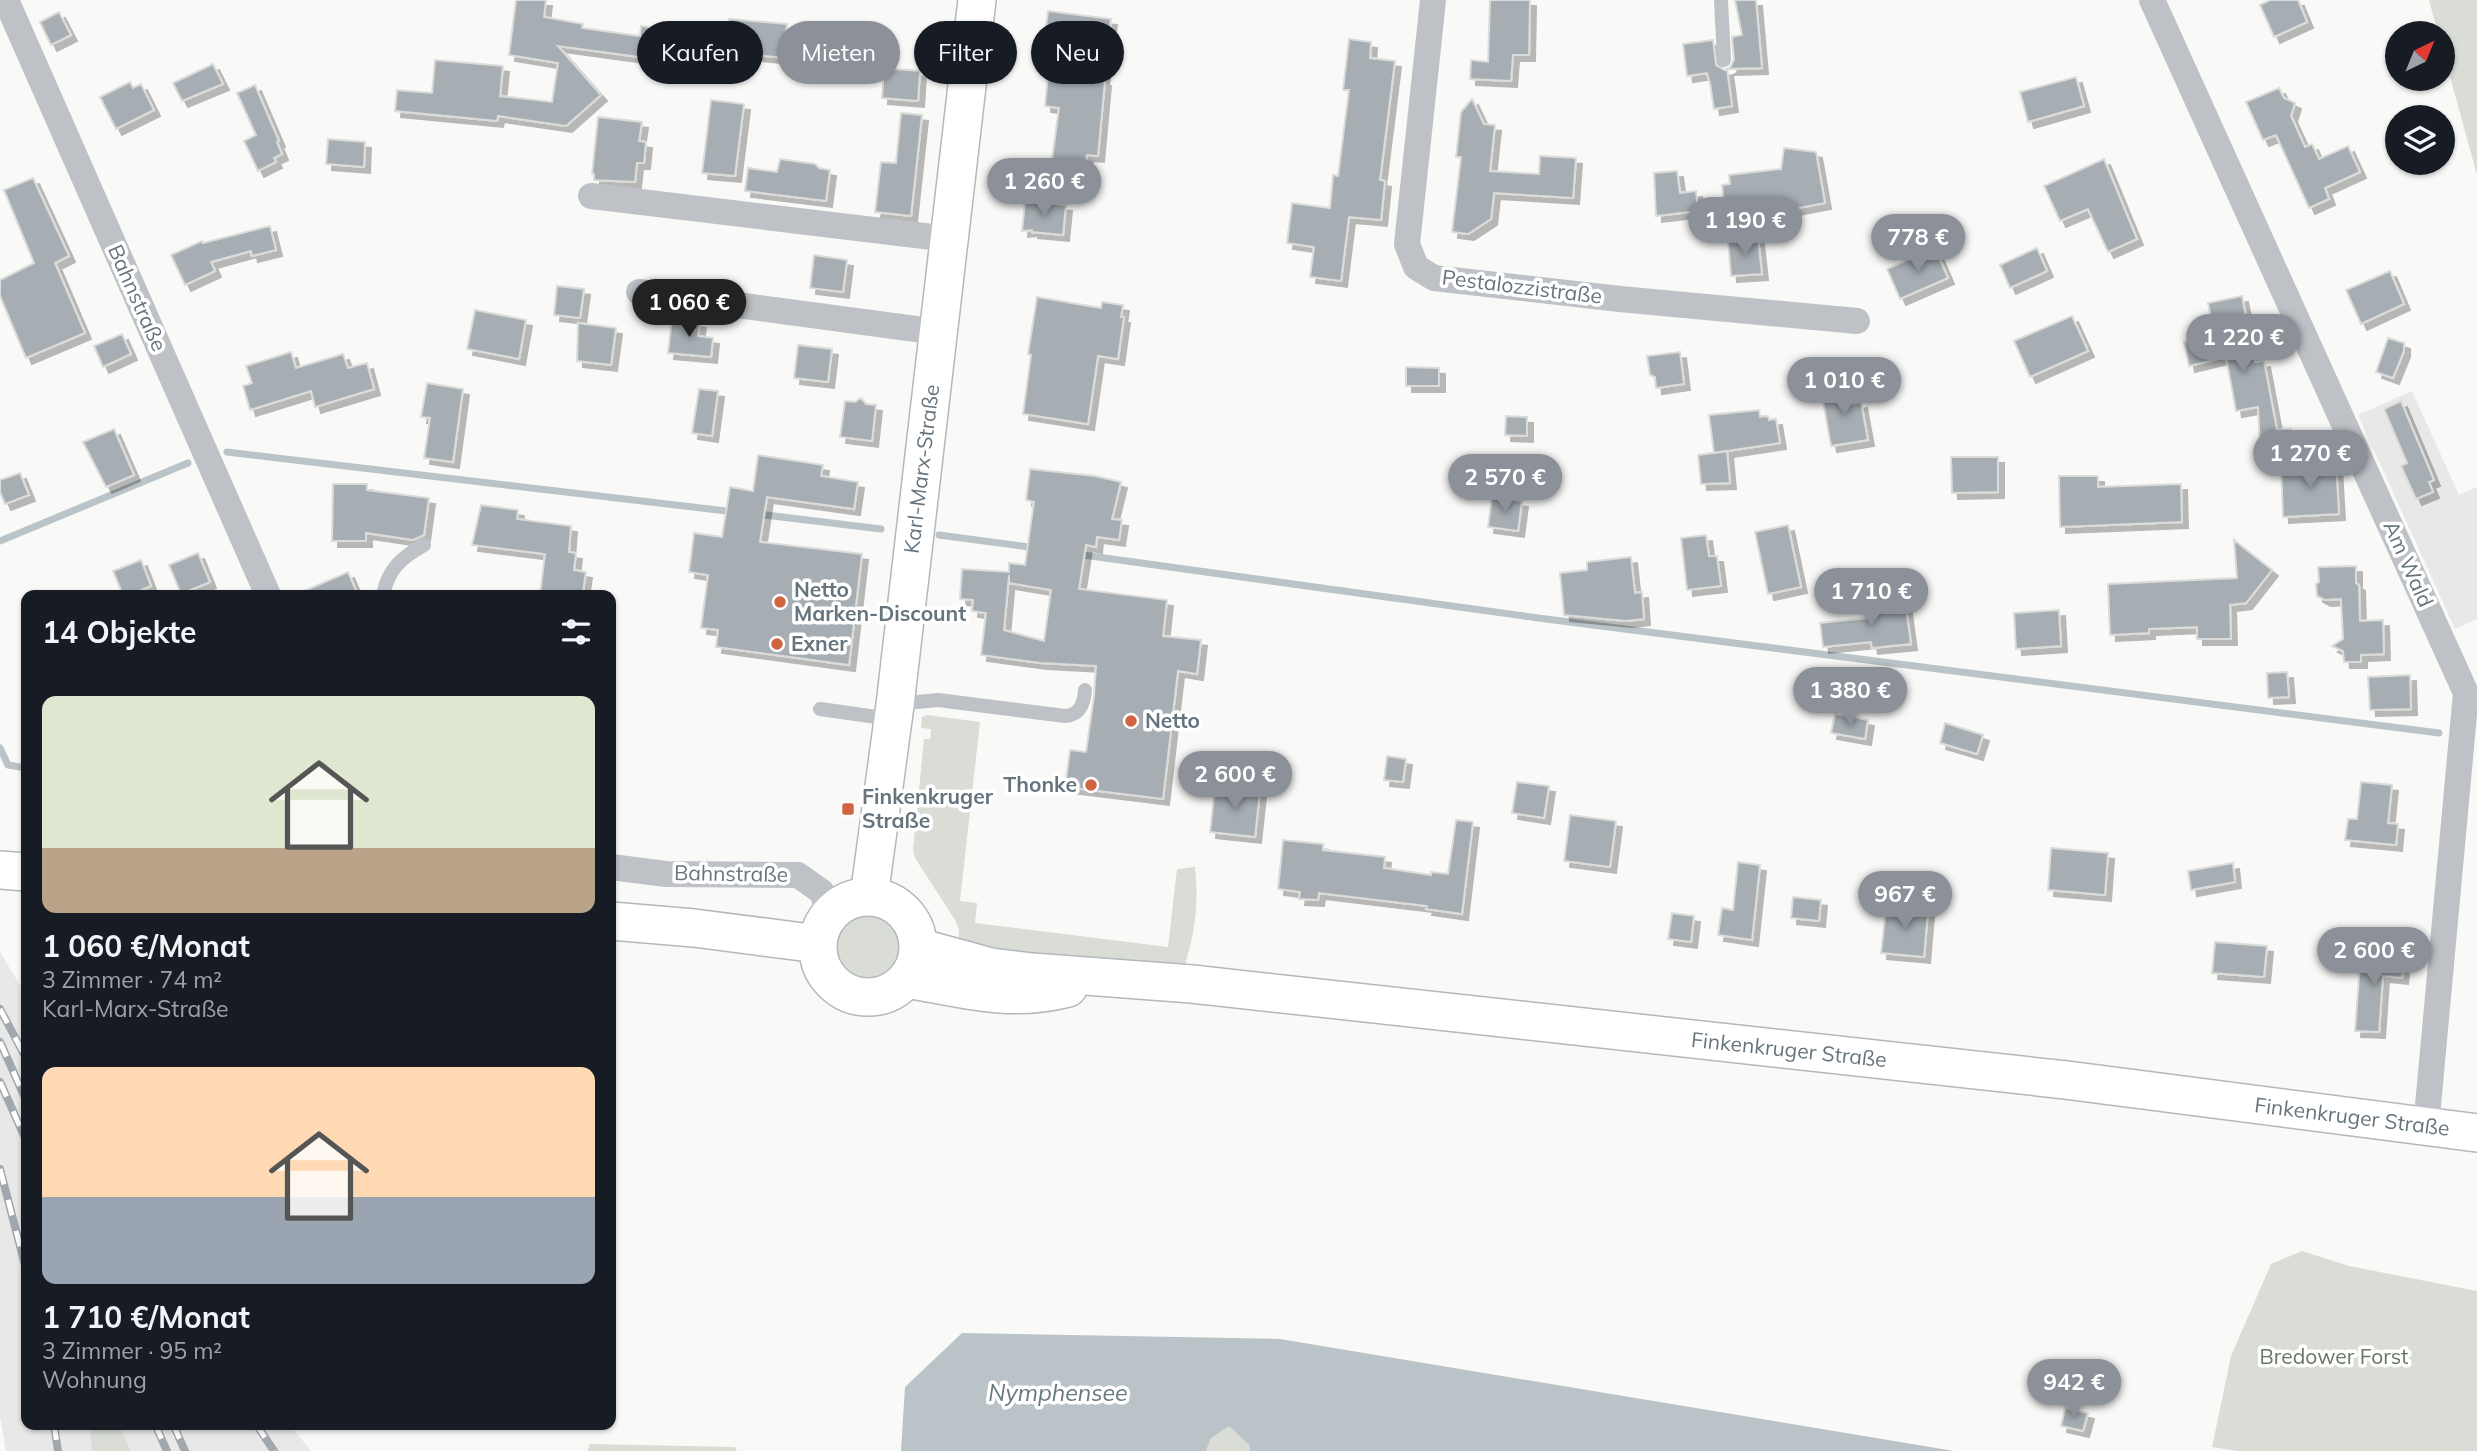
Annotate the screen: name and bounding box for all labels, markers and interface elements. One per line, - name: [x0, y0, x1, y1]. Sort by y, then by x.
- chip: Kaufen: [637, 21, 763, 84]
- chip: Mieten: [777, 21, 900, 84]
- chip: Filter: [914, 21, 1017, 84]
- chip: Neu: [1031, 21, 1124, 84]
- north arrow: [2385, 21, 2455, 91]
- map controls: [2385, 21, 2455, 175]
- button: layers: [2385, 105, 2455, 175]
- pin: 1 260 €: [979, 158, 1109, 218]
- text: 1 260 €: [1003, 166, 1085, 195]
- pin: 1 190 €: [1680, 198, 1810, 257]
- text: 1 190 €: [1704, 205, 1786, 234]
- pin: 778 €: [1869, 215, 1967, 274]
- text: 778 €: [1887, 222, 1949, 251]
- street label: Bahnstraße: [103, 240, 173, 355]
- street label: Pestalozzistraße: [1441, 263, 1604, 309]
- pin: 1 060 €: [624, 280, 754, 339]
- text: 1 060 €: [648, 287, 730, 316]
- pin: 1 220 €: [2178, 314, 2308, 374]
- text: 1 220 €: [2202, 322, 2284, 351]
- pin: 1 010 €: [1779, 358, 1909, 417]
- text: 1 010 €: [1803, 365, 1885, 394]
- street label: Karl-Marx-Straße: [898, 383, 944, 555]
- pin: 1 270 €: [2245, 430, 2375, 490]
- text: 1 270 €: [2269, 438, 2351, 467]
- pin: 2 570 €: [1440, 454, 1570, 514]
- text: 2 570 €: [1464, 462, 1546, 491]
- street label: Am Wald: [2378, 516, 2439, 611]
- pin: 1 710 €: [1806, 568, 1936, 628]
- place label: Netto Marken-Discount: [794, 576, 966, 626]
- text: 1 710 €: [1830, 576, 1912, 605]
- marker: Netto Marken-Discount: [772, 594, 788, 610]
- text: 14 Objekte: [42, 613, 196, 651]
- icon: filters: [557, 613, 595, 651]
- place label: Exner: [791, 630, 848, 656]
- marker: Exner: [769, 636, 785, 652]
- pin: 1 380 €: [1785, 668, 1915, 727]
- text: 1 380 €: [1809, 675, 1891, 704]
- place label: Netto: [1145, 707, 1200, 733]
- marker: Netto: [1123, 713, 1139, 729]
- icon: home: [256, 742, 382, 868]
- pin: 2 600 €: [1170, 752, 1300, 811]
- text: 2 600 €: [1194, 759, 1276, 788]
- place label: Thonke: [1003, 771, 1077, 797]
- marker: Thonke: [1083, 777, 1099, 793]
- place label: Finkenkruger Straße: [862, 783, 994, 833]
- marker: Finkenkruger Straße: [840, 801, 856, 817]
- street label: Bahnstraße: [674, 859, 788, 887]
- pin: 967 €: [1856, 872, 1954, 931]
- text: 967 €: [1874, 879, 1936, 908]
- text: 1 060 €/Monat: [42, 927, 250, 965]
- pin: 2 600 €: [2309, 928, 2439, 987]
- text: 2 600 €: [2333, 935, 2415, 964]
- text: 3 Zimmer · 74 m²: [42, 965, 222, 994]
- text: Karl-Marx-Straße: [42, 994, 229, 1023]
- street label: Finkenkruger Straße: [1690, 1026, 1888, 1072]
- street label: Finkenkruger Straße: [2253, 1091, 2451, 1141]
- icon: home: [256, 1113, 382, 1239]
- text: 1 710 €/Monat: [42, 1298, 250, 1336]
- text: 3 Zimmer · 95 m²: [42, 1336, 222, 1365]
- park label: Bredower Forst: [2260, 1343, 2408, 1369]
- pin: 942 €: [2025, 1360, 2123, 1419]
- text: Wohnung: [42, 1365, 147, 1394]
- text: 942 €: [2043, 1367, 2105, 1396]
- water label: Nymphensee: [988, 1378, 1128, 1407]

